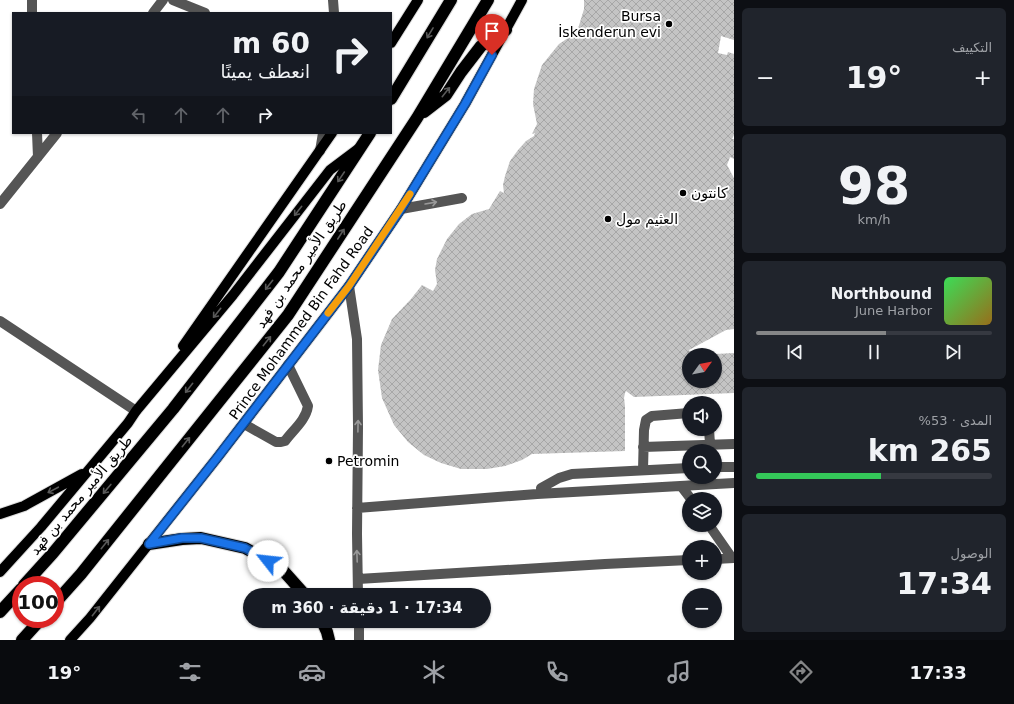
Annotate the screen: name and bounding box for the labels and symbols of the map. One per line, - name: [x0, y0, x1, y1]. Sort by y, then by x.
- place label: Bursa İskenderun evi: [558, 8, 661, 40]
- pin: [475, 14, 509, 55]
- marker: Bursa İskenderun evi: [664, 19, 674, 29]
- one-way arrow: [426, 27, 434, 39]
- one-way arrow: [442, 87, 451, 98]
- one-way arrow: [337, 172, 346, 183]
- place label: كانتون: [691, 185, 728, 202]
- marker: كانتون: [678, 188, 688, 198]
- street label: طريق الأمير محمد بن فهد: [251, 197, 351, 331]
- one-way arrow: [424, 199, 437, 207]
- one-way arrow: [294, 206, 302, 217]
- place label: العثيم مول: [616, 211, 678, 228]
- marker: العثيم مول: [603, 214, 613, 224]
- street label: Prince Mohammed Bin Fahd Road: [226, 224, 376, 422]
- one-way arrow: [337, 229, 345, 240]
- one-way arrow: [264, 279, 273, 290]
- one-way arrow: [213, 308, 222, 319]
- one-way arrow: [263, 335, 272, 346]
- north arrow: [682, 348, 722, 388]
- one-way arrow: [185, 382, 193, 393]
- one-way arrow: [354, 420, 362, 433]
- street label: طريق الأمير محمد بن فهد: [26, 432, 136, 558]
- one-way arrow: [182, 437, 191, 448]
- place label: Petromin: [337, 453, 399, 469]
- marker: Petromin: [324, 456, 334, 466]
- one-way arrow: [102, 483, 111, 494]
- one-way arrow: [47, 487, 59, 494]
- one-way arrow: [101, 538, 109, 549]
- position arrow: [247, 540, 289, 582]
- one-way arrow: [354, 550, 361, 563]
- speed limit sign: 100: [12, 576, 64, 628]
- one-way arrow: [91, 605, 100, 616]

